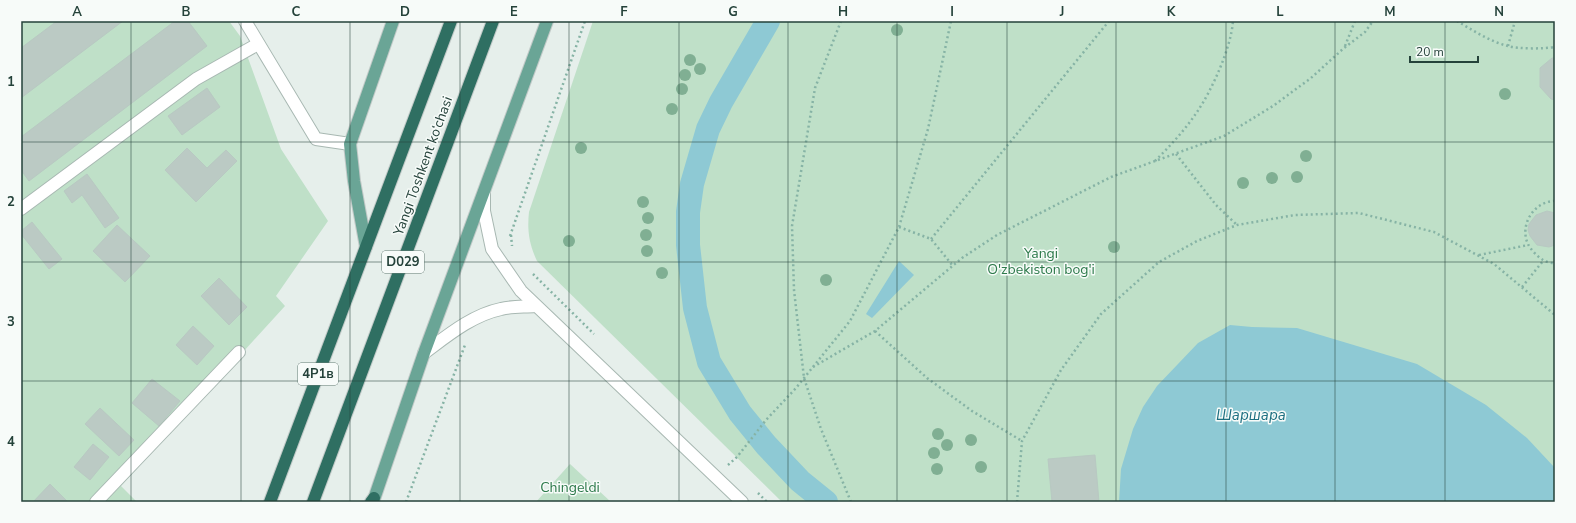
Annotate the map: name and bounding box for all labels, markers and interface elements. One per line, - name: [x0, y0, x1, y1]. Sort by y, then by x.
- text: A: [72, 3, 82, 21]
- text: B: [182, 3, 191, 21]
- text: C: [292, 3, 301, 21]
- text: D: [400, 3, 410, 21]
- text: E: [510, 3, 518, 21]
- text: F: [620, 3, 628, 21]
- text: G: [728, 3, 738, 21]
- text: H: [838, 3, 848, 21]
- text: I: [950, 3, 954, 21]
- text: J: [1059, 3, 1064, 21]
- text: K: [1167, 3, 1176, 21]
- text: L: [1276, 3, 1284, 21]
- text: M: [1384, 3, 1396, 21]
- text: N: [1494, 3, 1504, 21]
- scale bar: [1410, 38, 1478, 64]
- text: 20 m: [1416, 44, 1444, 60]
- text: 1: [7, 73, 15, 91]
- street label: Yangi Toshkent ko‘chasi: [389, 94, 457, 239]
- text: 2: [7, 193, 15, 211]
- park label: Yangi O'zbekiston bog'i: [987, 244, 1095, 279]
- road number: D029: [382, 251, 424, 273]
- text: 3: [7, 313, 15, 331]
- road number: 4Р1в: [298, 363, 338, 385]
- water label: Шаршара: [1216, 405, 1286, 425]
- text: 4: [7, 433, 15, 451]
- park label: Chingeldi: [540, 478, 600, 497]

